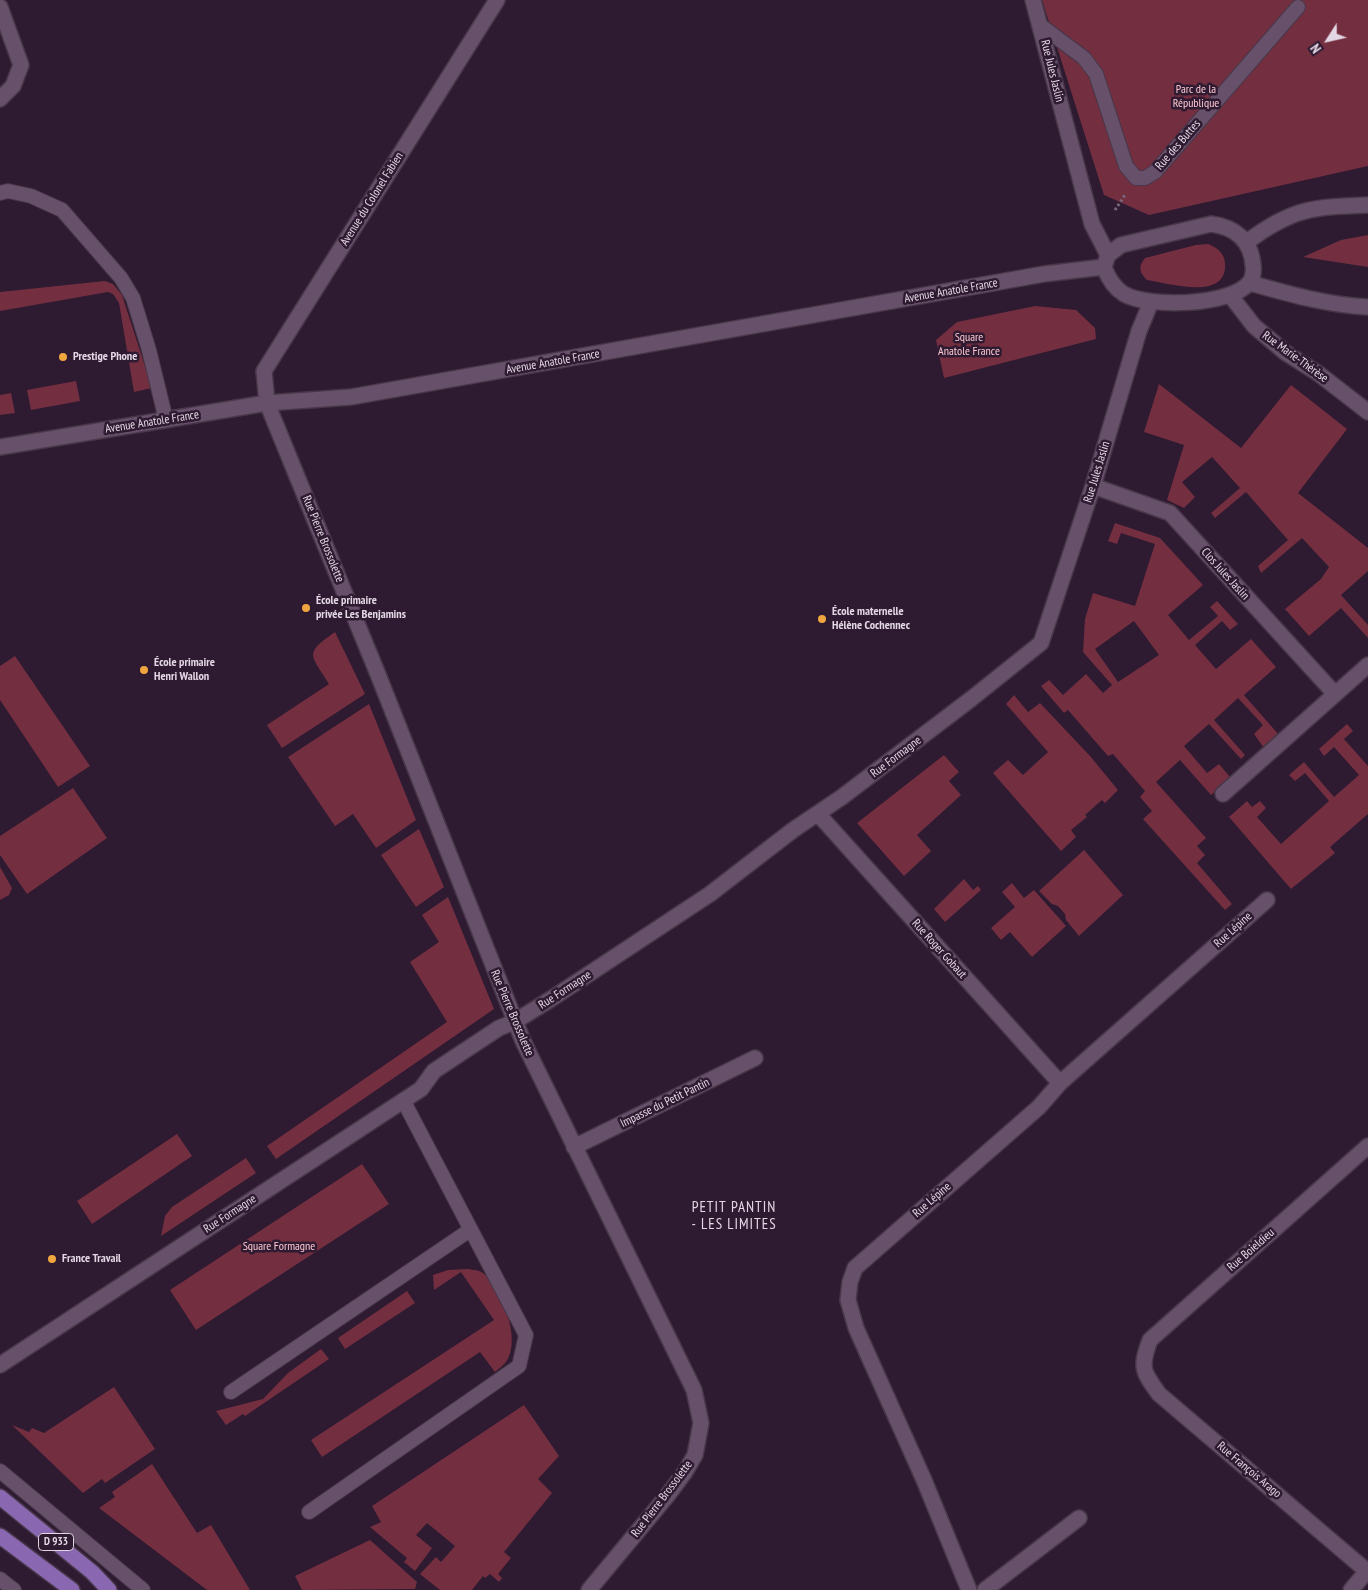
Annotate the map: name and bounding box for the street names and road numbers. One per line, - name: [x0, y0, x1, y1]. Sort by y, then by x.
- street label: Rue Jules Jaslin: [1037, 39, 1067, 103]
- street label: Rue des Buttes: [1152, 117, 1204, 173]
- street label: Avenue du Colonel Fabien: [337, 150, 407, 248]
- street label: Avenue Anatole France: [903, 276, 999, 306]
- street label: Rue Marie-Thérèse: [1259, 328, 1331, 386]
- street label: Avenue Anatole France: [505, 347, 601, 377]
- street label: Avenue Anatole France: [104, 407, 200, 437]
- street label: Rue Jules Jaslin: [1081, 440, 1113, 504]
- street label: Rue Pierre Brossolette: [299, 494, 347, 584]
- street label: Clos Jules Jaslin: [1198, 545, 1252, 603]
- street label: Rue Formagne: [868, 733, 924, 781]
- street label: Rue Lépine: [1211, 909, 1255, 951]
- street label: Rue Roger Gobaut: [909, 916, 969, 982]
- street label: Rue Pierre Brossolette: [487, 968, 537, 1058]
- street label: Rue Formagne: [536, 968, 594, 1012]
- street label: Impasse du Petit Pantin: [618, 1075, 712, 1131]
- street label: Rue Lépine: [910, 1180, 954, 1220]
- street label: Rue Formagne: [201, 1192, 259, 1236]
- street label: Rue Boieldieu: [1225, 1226, 1277, 1274]
- street label: Rue François Arago: [1214, 1439, 1284, 1501]
- street label: Rue Pierre Brossolette: [629, 1458, 695, 1540]
- road number: D 933: [38, 1534, 74, 1550]

